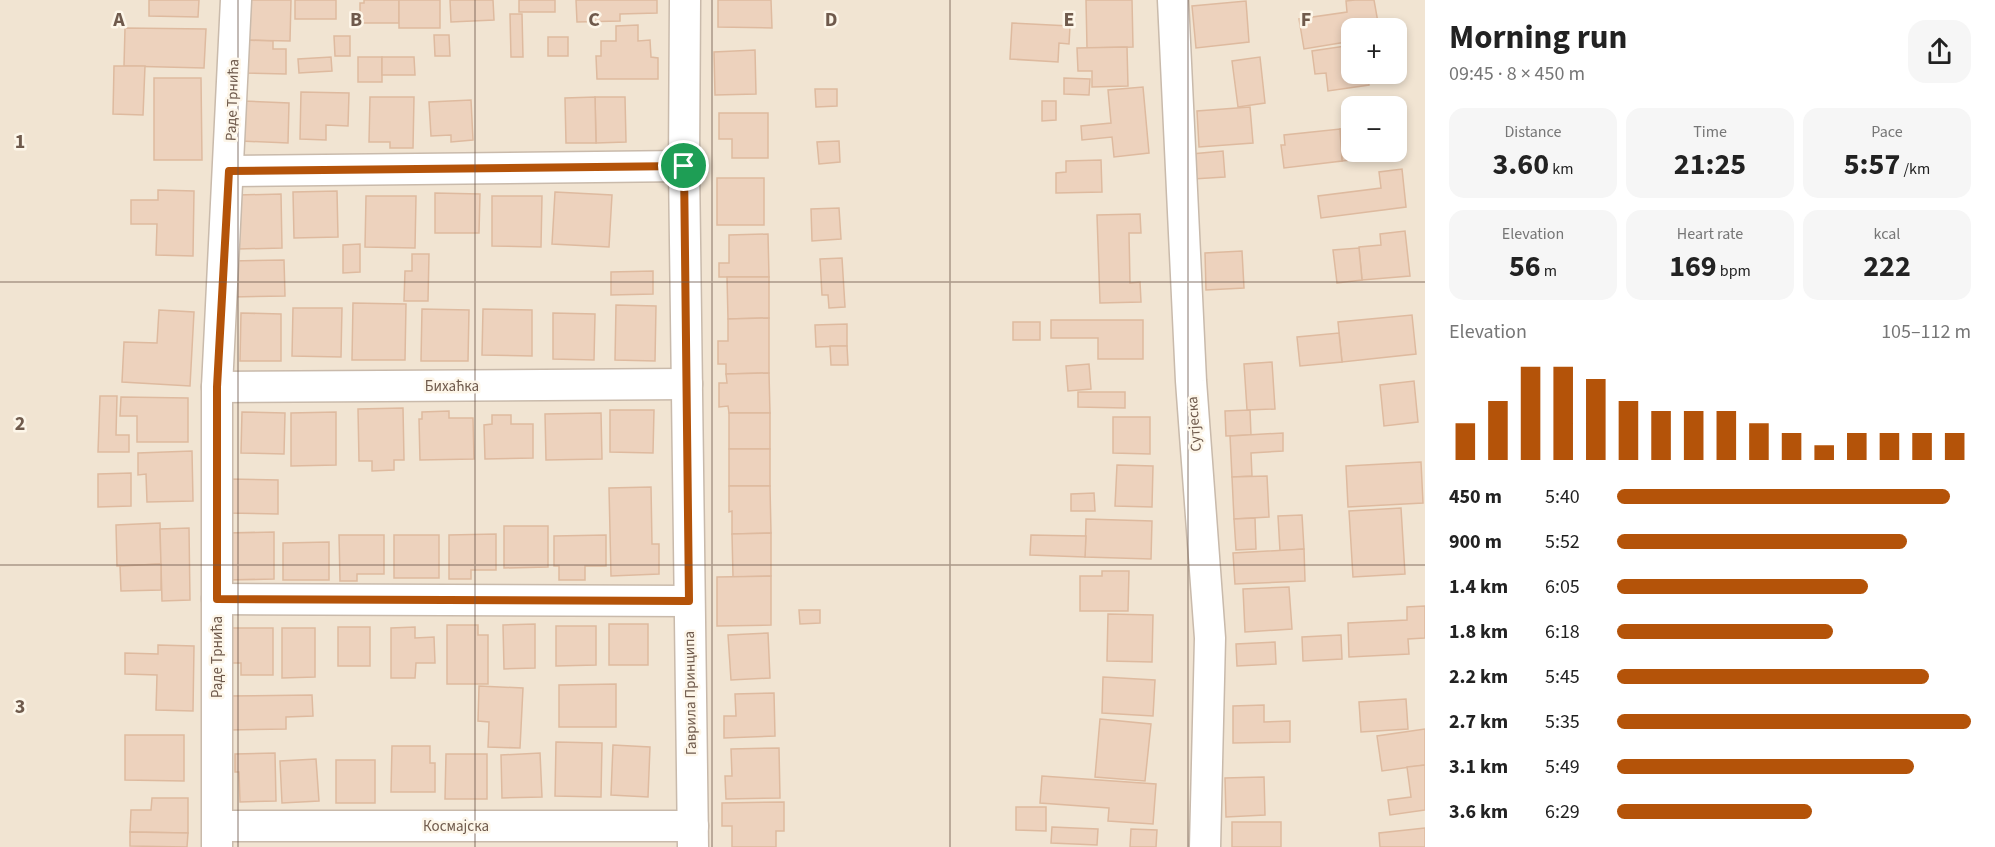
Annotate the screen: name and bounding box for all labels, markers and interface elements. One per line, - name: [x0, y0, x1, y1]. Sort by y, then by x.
- text: A: [112, 6, 125, 34]
- text: B: [350, 6, 362, 34]
- text: C: [588, 6, 600, 34]
- text: D: [825, 6, 837, 34]
- text: E: [1064, 6, 1074, 34]
- text: F: [1301, 6, 1311, 34]
- text: Morning run: [1449, 14, 1627, 61]
- map controls: [1341, 18, 1407, 162]
- button: +: [1341, 18, 1407, 84]
- button: share: [1908, 20, 1971, 83]
- street label: Раде Трнића: [221, 59, 244, 141]
- text: 09:45 · 8 × 450 m: [1449, 60, 1585, 88]
- button: −: [1341, 96, 1407, 162]
- text: Distance: [1505, 121, 1561, 143]
- text: Time: [1693, 121, 1727, 143]
- text: Pace: [1871, 121, 1903, 143]
- text: 1: [15, 128, 25, 156]
- pin: [658, 140, 709, 191]
- text: 3.60: [1493, 143, 1549, 186]
- text: 21:25: [1674, 143, 1746, 186]
- text: 5:57: [1844, 143, 1900, 186]
- icon: arrive: [667, 149, 700, 182]
- text: km: [1549, 158, 1573, 180]
- text: /km: [1900, 158, 1930, 180]
- text: Elevation: [1502, 223, 1564, 245]
- text: Heart rate: [1677, 223, 1743, 245]
- text: kcal: [1874, 223, 1900, 245]
- text: 56: [1509, 245, 1541, 288]
- text: 169: [1669, 245, 1717, 288]
- text: 222: [1863, 245, 1911, 288]
- text: m: [1541, 260, 1557, 282]
- text: bpm: [1717, 260, 1751, 282]
- text: Elevation: [1449, 318, 1527, 346]
- text: 105–112 m: [1881, 318, 1971, 346]
- street label: Бихаћка: [425, 376, 479, 397]
- street label: Сутјеска: [1182, 396, 1207, 452]
- text: 2: [15, 410, 25, 438]
- text: 450 m: [1449, 483, 1502, 511]
- text: 5:40: [1545, 483, 1580, 511]
- text: 900 m: [1449, 528, 1502, 556]
- text: 5:52: [1545, 528, 1580, 556]
- text: 1.4 km: [1449, 573, 1508, 601]
- text: 6:05: [1545, 573, 1580, 601]
- street label: Раде Трнића: [207, 616, 228, 698]
- text: 1.8 km: [1449, 618, 1508, 646]
- text: 6:18: [1545, 618, 1580, 646]
- street label: Гаврила Принципа: [679, 631, 702, 755]
- text: 2.2 km: [1449, 663, 1508, 691]
- text: 5:45: [1545, 663, 1580, 691]
- text: 3: [15, 693, 25, 721]
- text: 2.7 km: [1449, 708, 1508, 736]
- text: 5:35: [1545, 708, 1580, 736]
- text: 3.1 km: [1449, 753, 1508, 781]
- text: 5:49: [1545, 753, 1580, 781]
- text: 3.6 km: [1449, 798, 1508, 826]
- text: 6:29: [1545, 798, 1580, 826]
- street label: Космајска: [423, 816, 489, 837]

